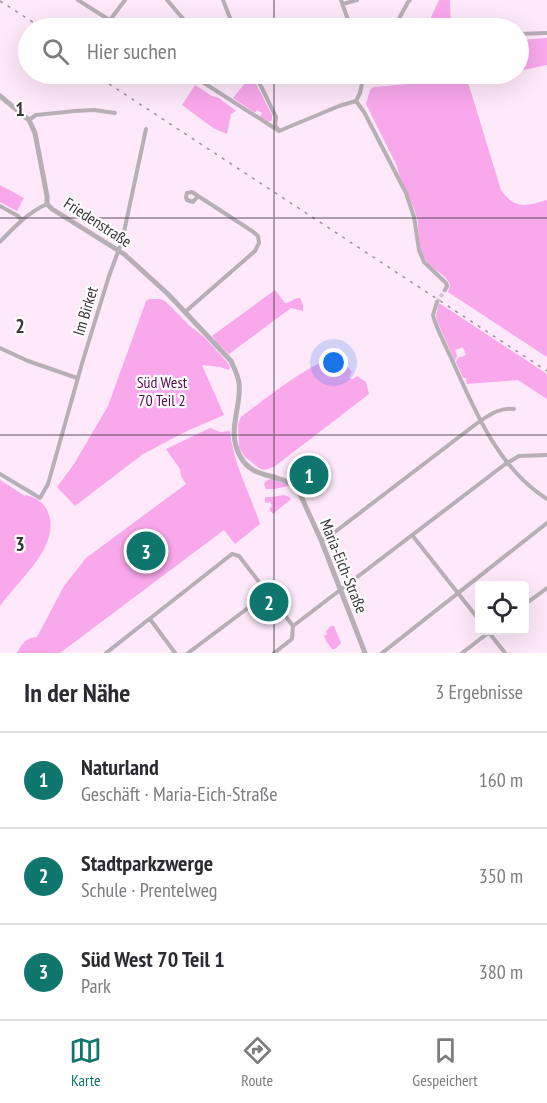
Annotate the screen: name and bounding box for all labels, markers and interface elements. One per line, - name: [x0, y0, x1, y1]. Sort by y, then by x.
- search box: [18, 18, 529, 84]
- icon: search: [39, 35, 72, 68]
- text: Hier suchen: [87, 37, 177, 65]
- text: 1: [15, 96, 25, 122]
- street label: Friedenstraße: [60, 193, 136, 251]
- street label: Im Birket: [68, 284, 102, 338]
- text: 2: [15, 313, 25, 339]
- your location: [319, 348, 348, 377]
- park label: Süd West 70 Teil 2: [137, 372, 188, 410]
- pin: 1: [290, 452, 328, 498]
- street label: Maria-Eich-Straße: [316, 516, 372, 616]
- pin: 3: [126, 528, 166, 574]
- text: 3: [15, 531, 25, 557]
- pin: 2: [250, 580, 288, 624]
- map controls: [475, 581, 529, 635]
- button: locate: [475, 581, 529, 635]
- text: In der Nähe: [24, 676, 130, 709]
- text: 3 Ergebnisse: [435, 679, 523, 705]
- text: Naturland: [81, 753, 159, 781]
- text: 1: [39, 767, 48, 793]
- text: 160 m: [479, 767, 523, 793]
- text: Geschäft · Maria-Eich-Straße: [81, 781, 278, 807]
- text: Stadtparkzwerge: [81, 849, 213, 877]
- text: 2: [39, 863, 48, 889]
- text: 350 m: [479, 863, 523, 889]
- text: Schule · Prentelweg: [81, 877, 217, 903]
- text: Süd West 70 Teil 1: [81, 945, 225, 973]
- text: 3: [39, 959, 48, 985]
- text: 380 m: [479, 959, 523, 985]
- text: Park: [81, 973, 111, 999]
- tab: Karte: [69, 1034, 102, 1090]
- tab: Route: [241, 1034, 274, 1090]
- tab: Gespeichert: [412, 1034, 478, 1090]

